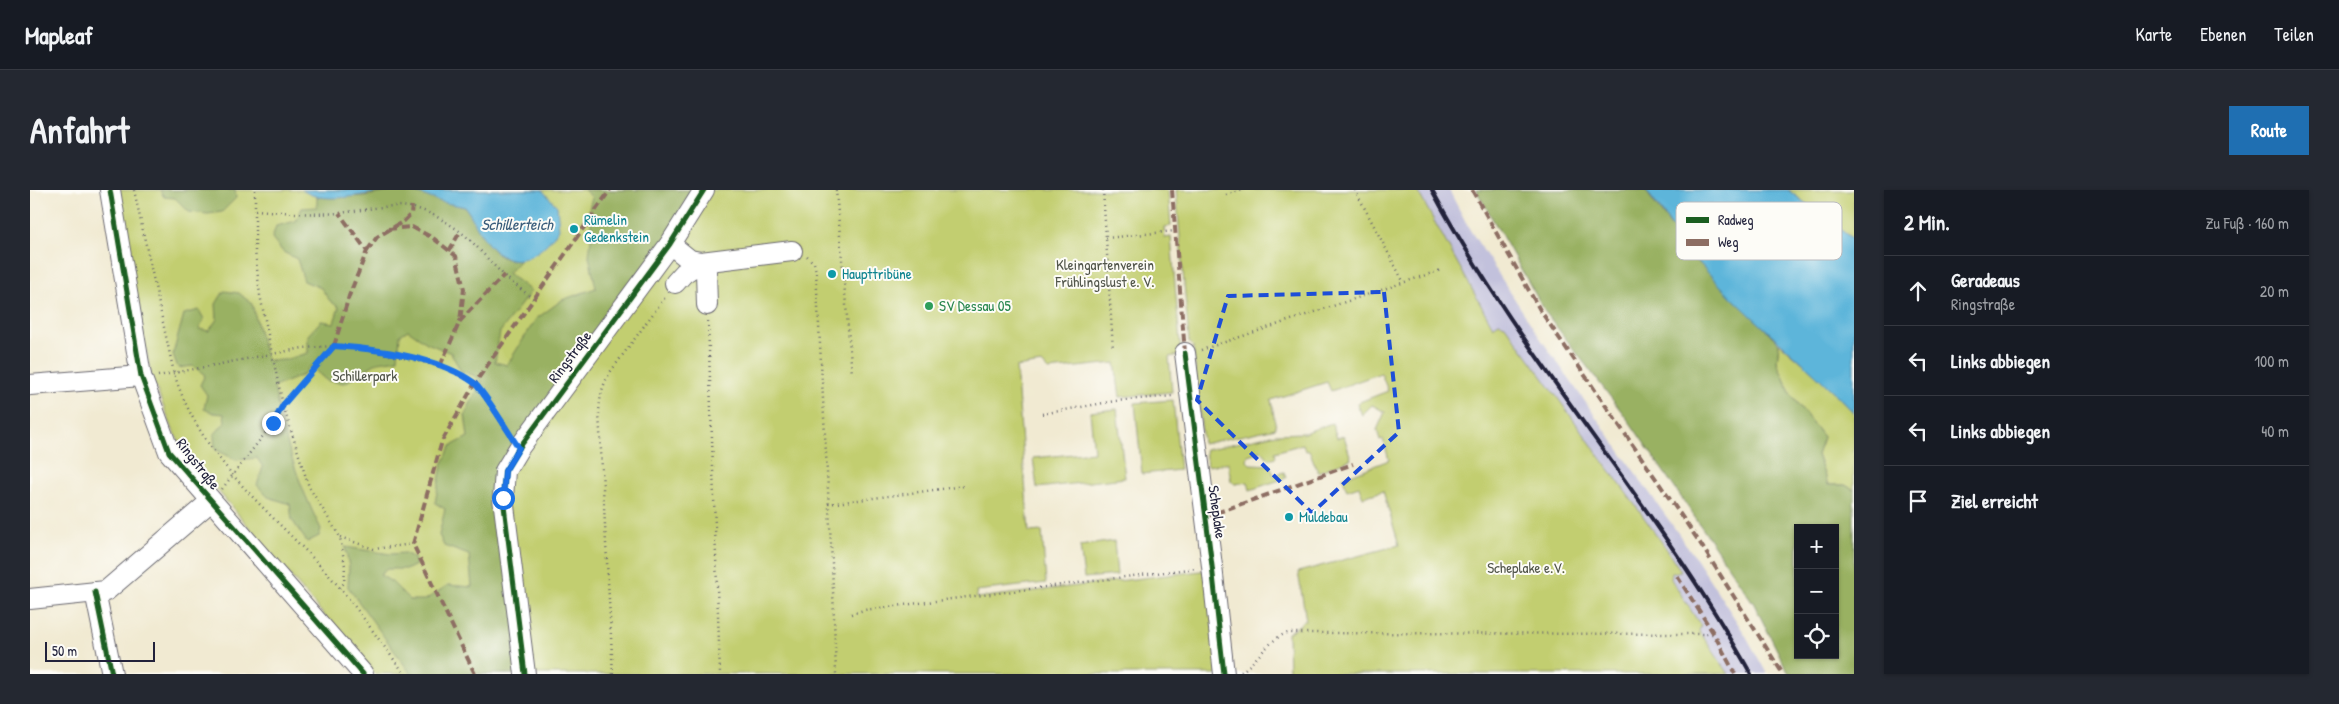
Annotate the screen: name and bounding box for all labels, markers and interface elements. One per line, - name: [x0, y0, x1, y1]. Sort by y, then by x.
- text: Mapleaf: [25, 19, 93, 51]
- text: Karte: [2136, 22, 2172, 47]
- text: Ebenen: [2200, 22, 2246, 47]
- text: Teilen: [2274, 22, 2314, 47]
- button: Route: [2229, 106, 2309, 155]
- text: Anfahrt: [30, 107, 129, 154]
- legend: [1676, 202, 1842, 260]
- text: 2 Min.: [1904, 208, 1950, 237]
- place label: Rümelin Gedenkstein: [584, 209, 649, 247]
- text: Radweg: [1718, 210, 1754, 230]
- text: Zu Fuß · 160 m: [2205, 212, 2289, 234]
- water label: Schillerteich: [481, 213, 554, 235]
- marker: Rümelin Gedenkstein: [568, 223, 580, 235]
- text: Weg: [1718, 232, 1738, 252]
- park label: Kleingartenverein Frühlingslust e. V.: [1055, 254, 1154, 292]
- place label: Haupttribüne: [842, 263, 912, 284]
- text: Geradeaus: [1951, 267, 2020, 293]
- marker: Haupttribüne: [826, 268, 838, 280]
- icon: ahead: [1904, 277, 1932, 305]
- text: 20 m: [2260, 280, 2289, 302]
- text: Ringstraße: [1951, 293, 2015, 315]
- place label: SV Dessau 05: [939, 295, 1011, 316]
- marker: SV Dessau 05: [923, 300, 935, 312]
- street label: Ringstraße: [543, 326, 596, 387]
- icon: left: [1904, 347, 1932, 375]
- text: Links abbiegen: [1951, 348, 2050, 374]
- text: 100 m: [2254, 350, 2289, 372]
- park label: Schillerpark: [333, 365, 397, 386]
- route end: [262, 412, 285, 435]
- icon: left: [1904, 417, 1932, 445]
- text: Links abbiegen: [1951, 418, 2050, 444]
- text: 40 m: [2261, 420, 2289, 442]
- street label: Ringstraße: [172, 434, 225, 494]
- street label: Scheplake: [1203, 484, 1232, 540]
- route start: [492, 487, 515, 510]
- icon: arrive: [1904, 487, 1932, 515]
- text: Ziel erreicht: [1951, 488, 2038, 514]
- place label: Muldebau: [1299, 506, 1348, 527]
- marker: Muldebau: [1283, 511, 1295, 523]
- map controls: [1794, 524, 1839, 659]
- button: +: [1794, 524, 1839, 569]
- park label: Scheplake e.V.: [1487, 557, 1565, 578]
- button: −: [1794, 569, 1839, 614]
- button: locate: [1794, 614, 1839, 659]
- scale bar: [45, 639, 155, 662]
- text: 50 m: [52, 641, 77, 660]

